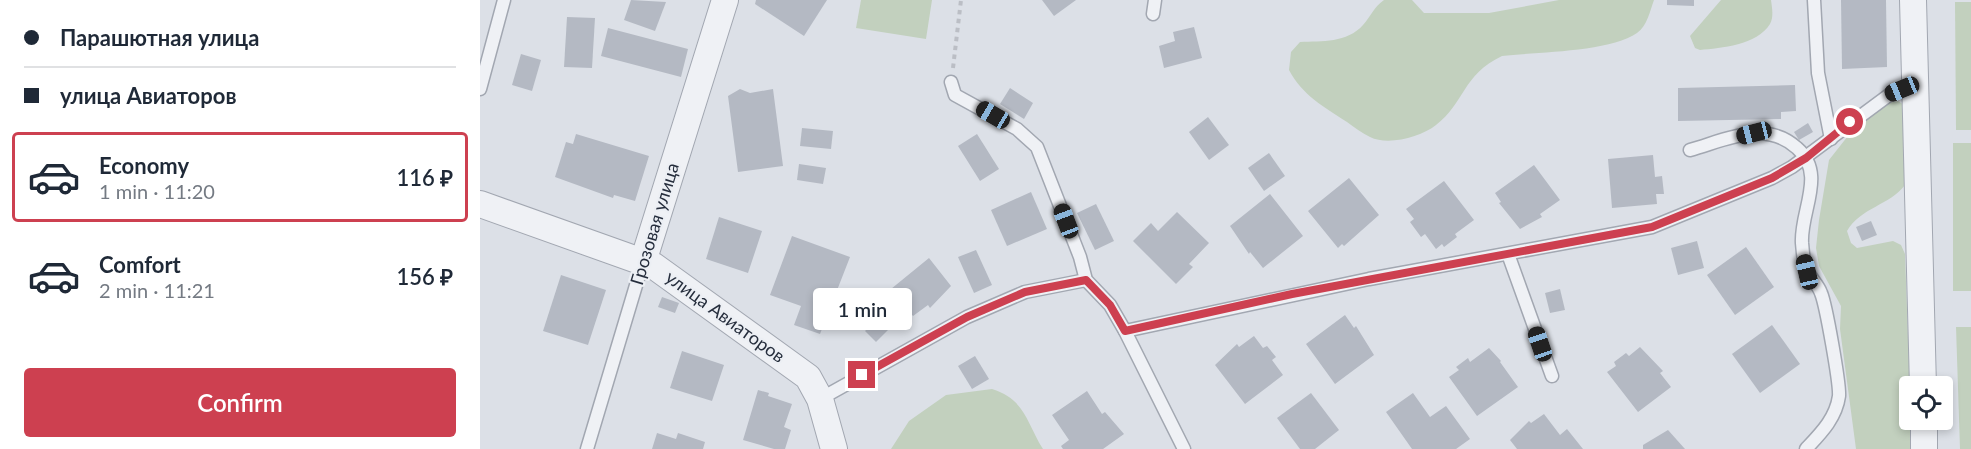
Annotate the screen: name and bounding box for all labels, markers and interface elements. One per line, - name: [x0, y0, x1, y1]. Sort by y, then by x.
- text: Парашютная улица: [60, 24, 259, 51]
- car: [1882, 74, 1922, 104]
- text: улица Авиаторов: [60, 82, 236, 109]
- car: [973, 98, 1013, 132]
- route start: [1836, 108, 1863, 135]
- car: [1734, 120, 1774, 146]
- icon: car: [27, 150, 81, 204]
- text: Economy: [99, 152, 189, 179]
- street label: Грозовая улица: [625, 160, 683, 287]
- text: 116 ₽: [396, 164, 453, 191]
- text: 1 min · 11:20: [99, 179, 215, 203]
- car: [1051, 201, 1081, 241]
- icon: car: [27, 249, 81, 303]
- text: Comfort: [99, 251, 181, 278]
- car: [1794, 252, 1820, 292]
- text: 156 ₽: [396, 263, 453, 290]
- street label: улица Авиаторов: [662, 266, 790, 367]
- text: 2 min · 11:21: [99, 278, 215, 302]
- callout: 1 min: [812, 288, 911, 330]
- text: 1 min: [838, 297, 887, 321]
- car: [1526, 324, 1554, 364]
- route end: [848, 361, 875, 388]
- button: Confirm: [24, 368, 456, 437]
- map controls: [1899, 376, 1953, 430]
- button: locate: [1899, 376, 1953, 430]

